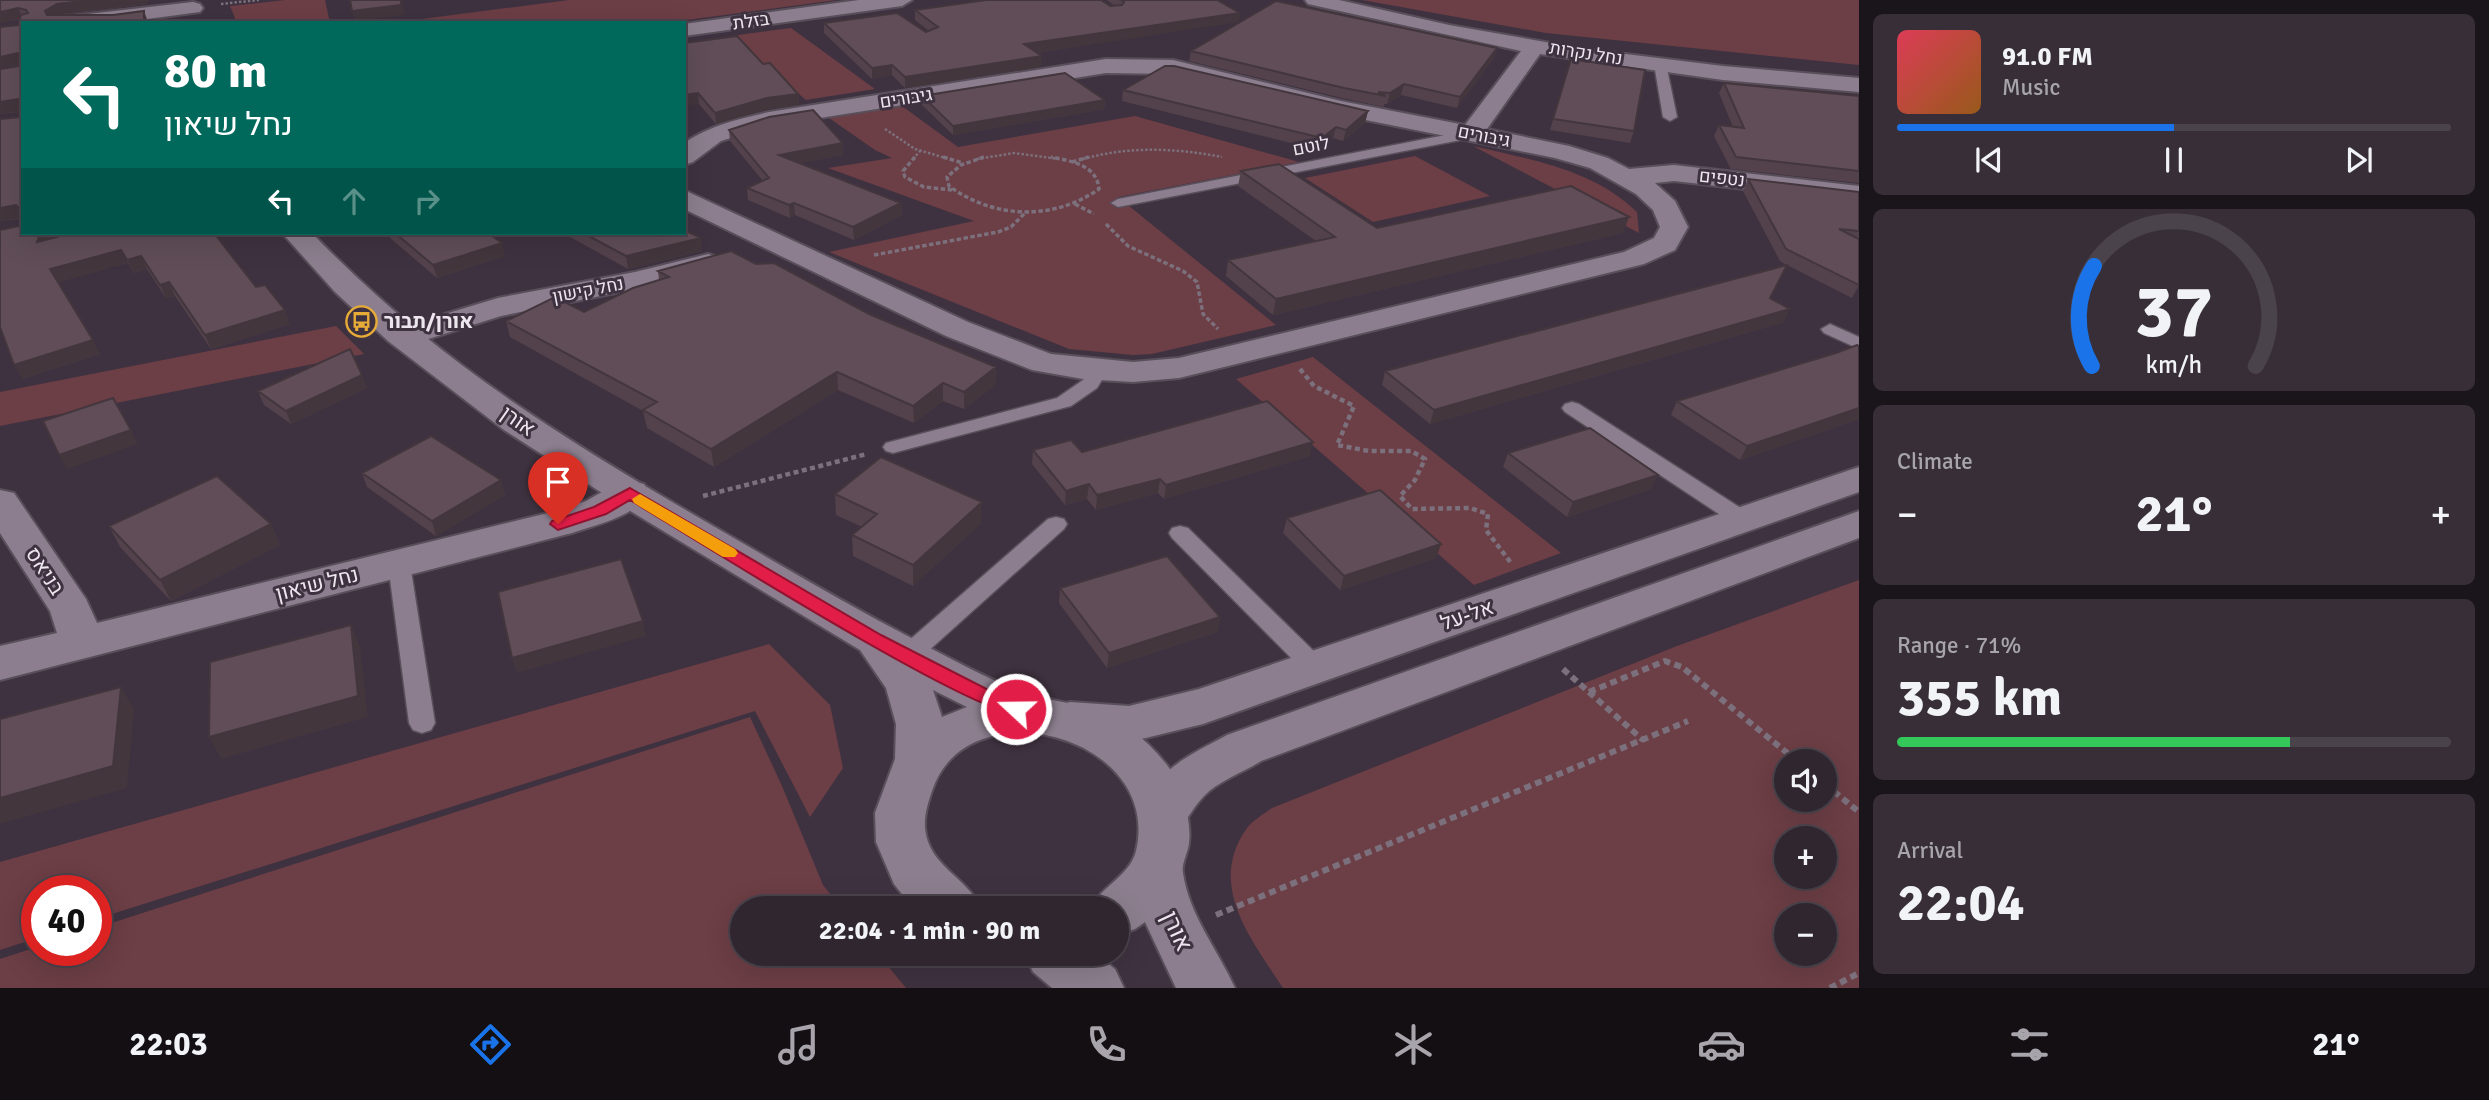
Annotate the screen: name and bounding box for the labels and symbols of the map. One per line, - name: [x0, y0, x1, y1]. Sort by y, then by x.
- street label: בזלת: [731, 8, 771, 34]
- street label: נחל נקרות: [1548, 36, 1624, 70]
- street label: גיבורים: [878, 83, 934, 113]
- street label: גיבורים: [1456, 120, 1512, 152]
- street label: לוטם: [1291, 132, 1331, 160]
- street label: נטפים: [1698, 165, 1746, 191]
- street label: נחל קישון: [551, 272, 625, 308]
- bus stop icon: אורן/תבור: [344, 304, 378, 338]
- place label: אורן/תבור: [384, 308, 473, 334]
- street label: אורן: [496, 400, 540, 442]
- pin: [528, 452, 588, 524]
- street label: בניאס: [20, 542, 70, 600]
- street label: נחל שיאון: [273, 561, 361, 607]
- street label: אל-על: [1437, 594, 1497, 636]
- position arrow: [979, 672, 1053, 746]
- speed limit sign: 40: [21, 875, 112, 966]
- street label: אורן: [1155, 906, 1199, 956]

